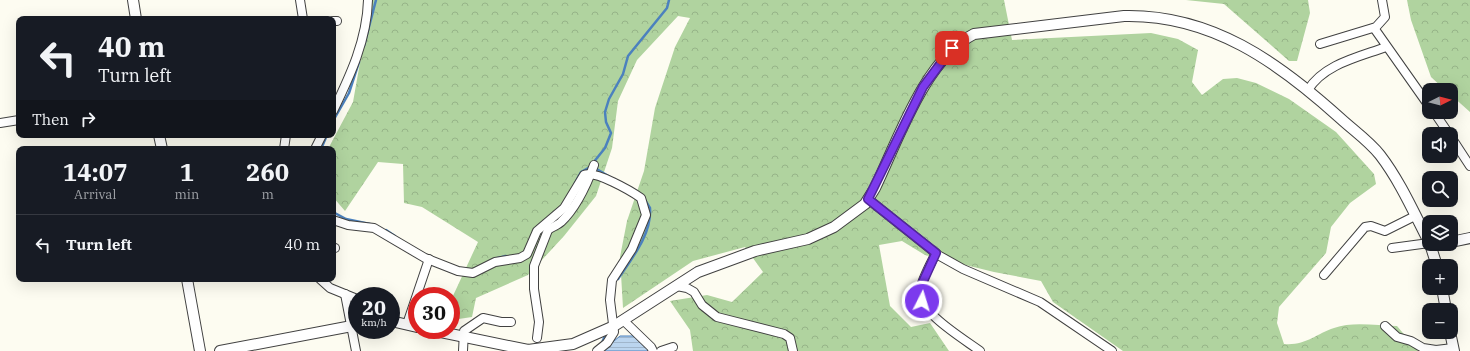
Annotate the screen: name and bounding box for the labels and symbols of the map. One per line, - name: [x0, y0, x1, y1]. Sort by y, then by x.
- pin: [935, 31, 969, 65]
- north arrow: [1422, 83, 1458, 119]
- position arrow: [901, 280, 943, 322]
- speed limit sign: 30: [408, 287, 460, 339]

